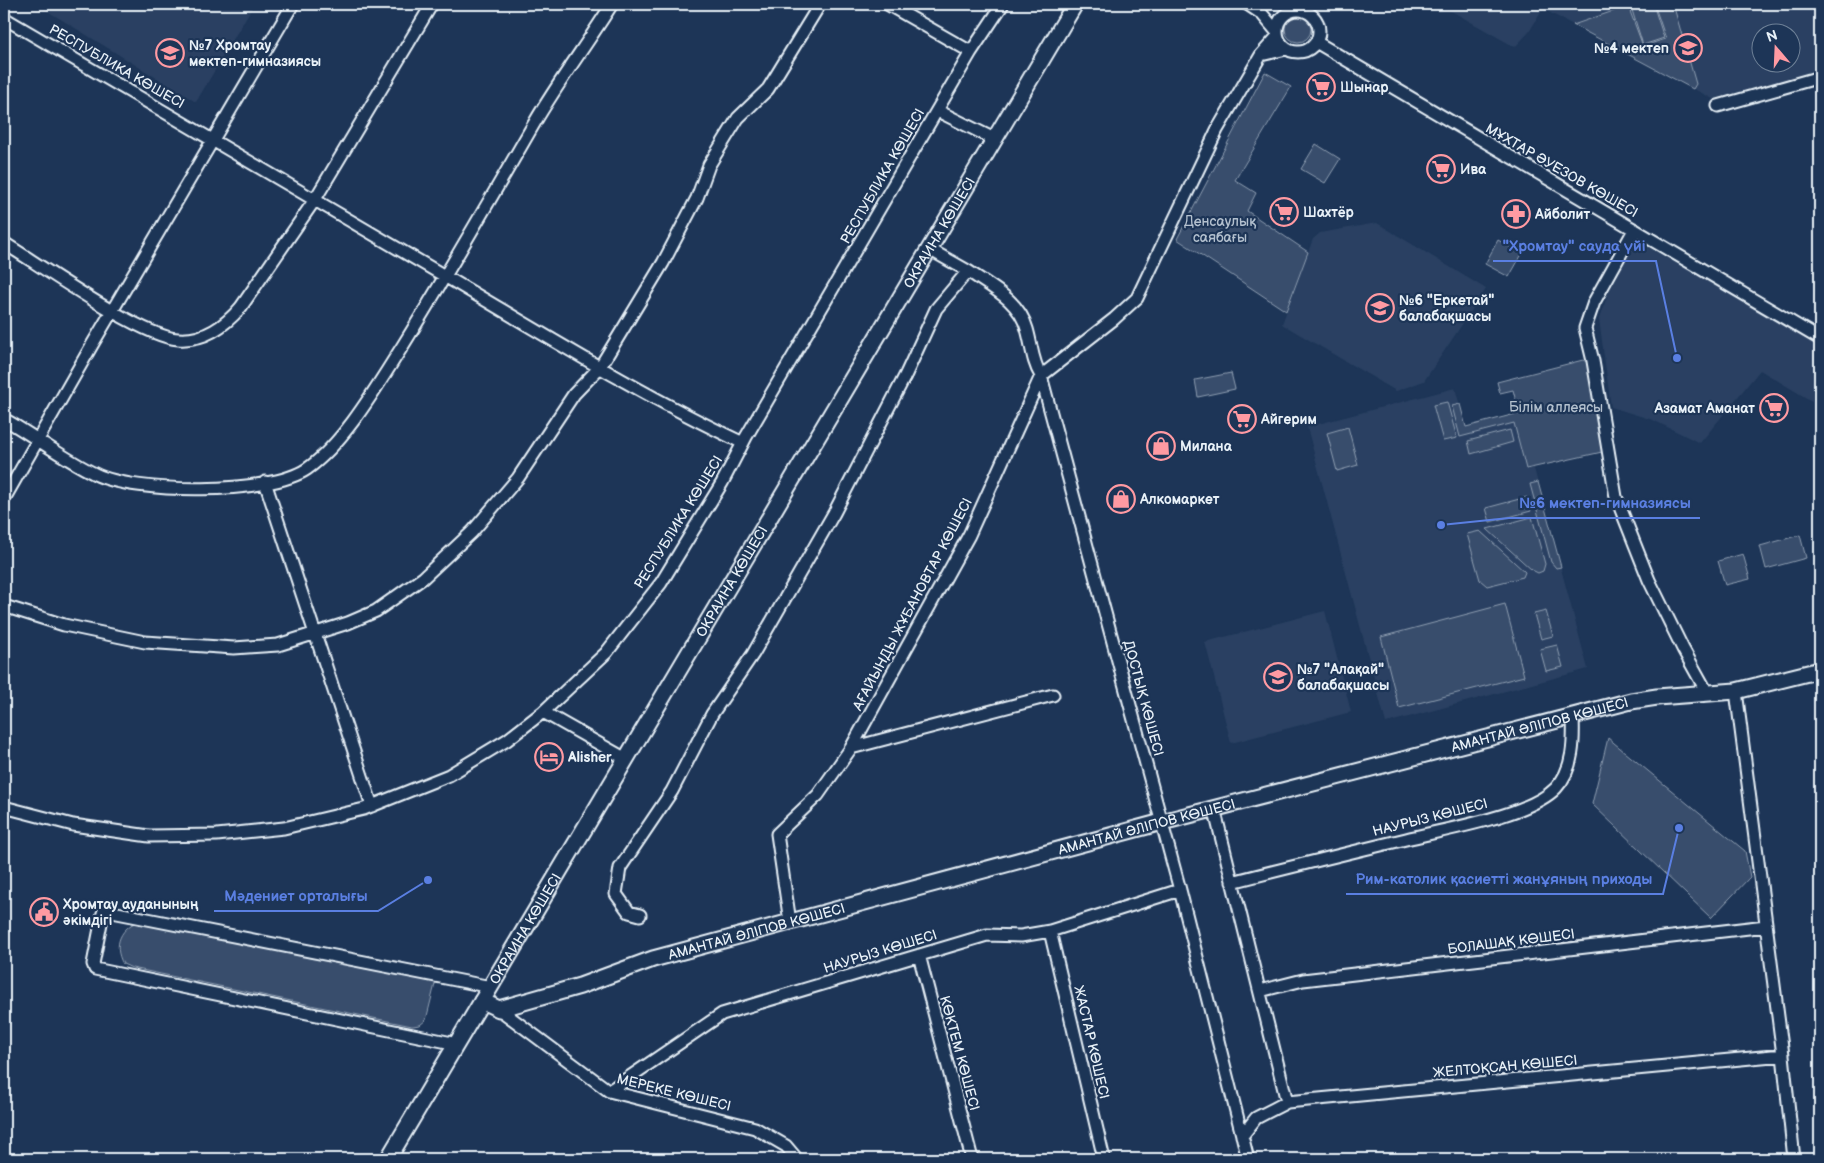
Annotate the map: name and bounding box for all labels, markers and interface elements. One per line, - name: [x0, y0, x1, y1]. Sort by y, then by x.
- street label: РЕСПУБЛИКА КӨШЕСІ: [46, 21, 188, 112]
- north arrow: [1752, 22, 1802, 72]
- text: N: [1764, 26, 1780, 46]
- school or university icon: №4 мектеп: [1673, 33, 1703, 63]
- place label: №7 Хромтау мектеп-гимназиясы: [189, 37, 321, 70]
- school or university icon: №7 Хромтау мектеп-гимназиясы: [155, 38, 185, 68]
- place label: №4 мектеп: [1594, 40, 1669, 57]
- supermarket icon: Шынар: [1306, 72, 1336, 102]
- place label: Шынар: [1340, 79, 1389, 96]
- street label: РЕСПУБЛИКА КӨШЕСІ: [837, 105, 928, 247]
- street label: МҰХТАР ӘУЕЗОВ КӨШЕСІ: [1482, 120, 1641, 221]
- supermarket icon: Ива: [1426, 154, 1456, 184]
- place label: Ива: [1460, 161, 1487, 178]
- street label: ОКРАИНА КӨШЕСІ: [900, 174, 979, 291]
- supermarket icon: Шахтёр: [1269, 197, 1299, 227]
- pharmacy icon: Айболит: [1501, 199, 1531, 229]
- place label: Шахтёр: [1303, 204, 1354, 221]
- place label: Айболит: [1534, 206, 1590, 223]
- park label: Денсаулық саябағы: [1184, 213, 1256, 246]
- callout: "Хромтау" сауда үйі: [1493, 231, 1656, 261]
- text: "Хромтау" сауда үйі: [1503, 237, 1645, 256]
- place label: №6 "Еркетай" балабақшасы: [1399, 292, 1494, 325]
- school or university icon: №6 "Еркетай" балабақшасы: [1365, 293, 1395, 323]
- supermarket icon: Азамат Аманат: [1759, 393, 1789, 423]
- park label: Білім аллеясы: [1509, 399, 1603, 416]
- place label: Азамат Аманат: [1653, 400, 1755, 417]
- supermarket icon: Айгерим: [1227, 404, 1257, 434]
- place label: Айгерим: [1260, 411, 1317, 428]
- shop icon: Милана: [1146, 431, 1176, 461]
- place label: Милана: [1180, 438, 1233, 455]
- street label: РЕСПУБЛИКА КӨШЕСІ: [631, 453, 726, 592]
- shop icon: Алкомаркет: [1106, 484, 1136, 514]
- callout: №6 мектеп-гимназиясы: [1509, 488, 1700, 518]
- place label: Алкомаркет: [1139, 491, 1220, 508]
- text: №6 мектеп-гимназиясы: [1519, 494, 1691, 513]
- street label: АҒАЙЫНДЫ ЖҰБАНОВТАР КӨШЕСІ: [849, 495, 976, 714]
- street label: ОКРАИНА КӨШЕСІ: [692, 523, 771, 640]
- street label: ДОСТЫҚ КӨШЕСІ: [1120, 638, 1167, 758]
- place label: №7 "Алақай" балабақшасы: [1297, 661, 1389, 694]
- school or university icon: №7 "Алақай" балабақшасы: [1263, 662, 1293, 692]
- street label: АМАНТАЙ ӘЛІПОВ КӨШЕСІ: [1448, 694, 1630, 756]
- hotel icon: Alisher: [534, 742, 564, 772]
- place label: Alisher: [567, 749, 612, 766]
- street label: АМАНТАЙ ӘЛІПОВ КӨШЕСІ: [1056, 795, 1237, 859]
- street label: НАУРЫЗ КӨШЕСІ: [1371, 795, 1489, 840]
- callout: Рим-католик қасиетті жанұяның приходы: [1346, 864, 1663, 894]
- text: Рим-католик қасиетті жанұяның приходы: [1356, 870, 1652, 889]
- street label: ОКРАИНА КӨШЕСІ: [486, 871, 565, 987]
- callout: Мәдениет орталығы: [214, 881, 378, 911]
- text: Мәдениет орталығы: [224, 887, 368, 906]
- place label: Хромтау ауданының әкімдігі: [62, 896, 199, 929]
- public building icon: Хромтау ауданының әкімдігі: [29, 897, 59, 927]
- street label: АМАНТАЙ ӘЛІПОВ КӨШЕСІ: [665, 900, 847, 964]
- street label: БОЛАШАҚ КӨШЕСІ: [1447, 925, 1576, 958]
- street label: НАУРЫЗ КӨШЕСІ: [821, 926, 939, 977]
- street label: ЖАСТАР КӨШЕСІ: [1070, 984, 1113, 1100]
- street label: КӨКТЕМ КӨШЕСІ: [936, 994, 983, 1112]
- street label: ЖЕЛТОҚСАН КӨШЕСІ: [1432, 1052, 1578, 1081]
- street label: МЕРЕКЕ КӨШЕСІ: [615, 1070, 733, 1115]

